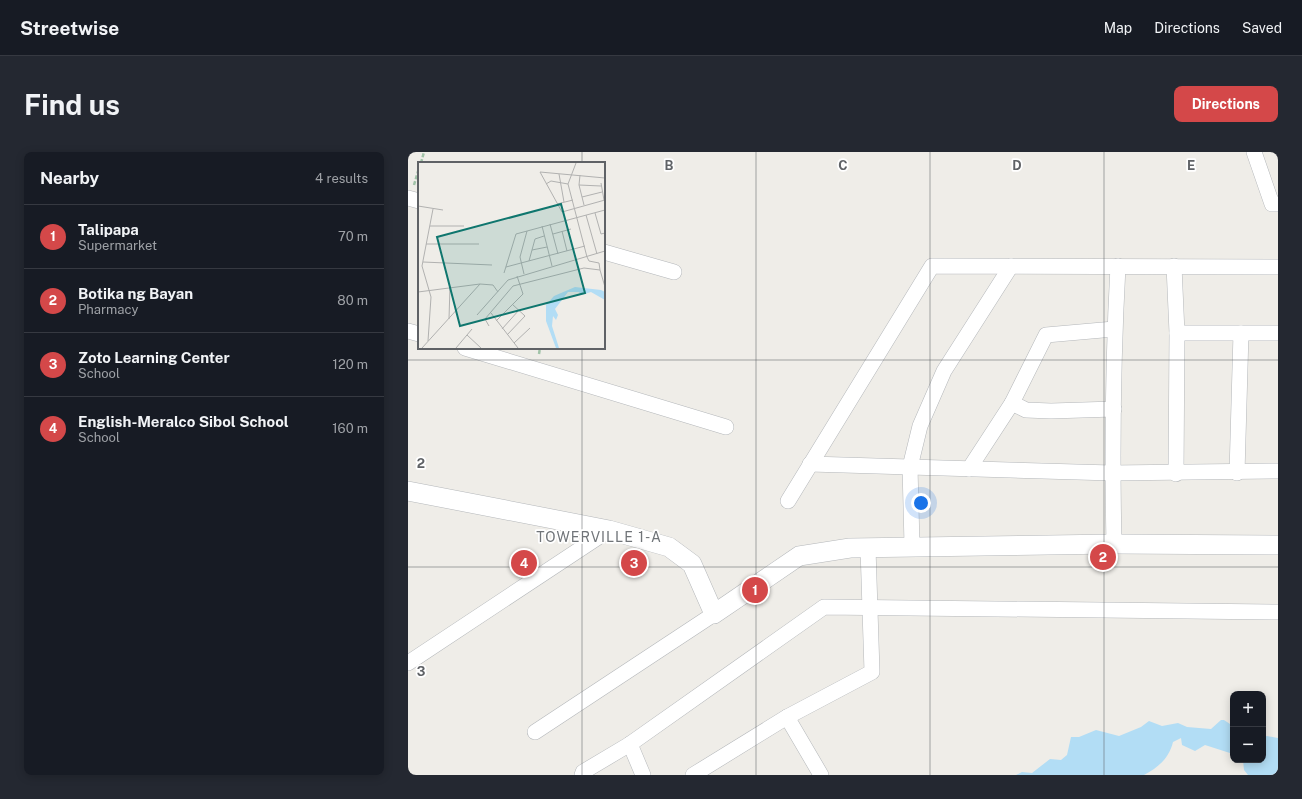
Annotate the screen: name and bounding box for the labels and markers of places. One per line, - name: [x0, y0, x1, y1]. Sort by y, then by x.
- pin: 2: [1090, 542, 1116, 572]
- pin: 4: [511, 548, 537, 578]
- pin: 3: [621, 548, 647, 578]
- pin: 1: [742, 575, 768, 605]

